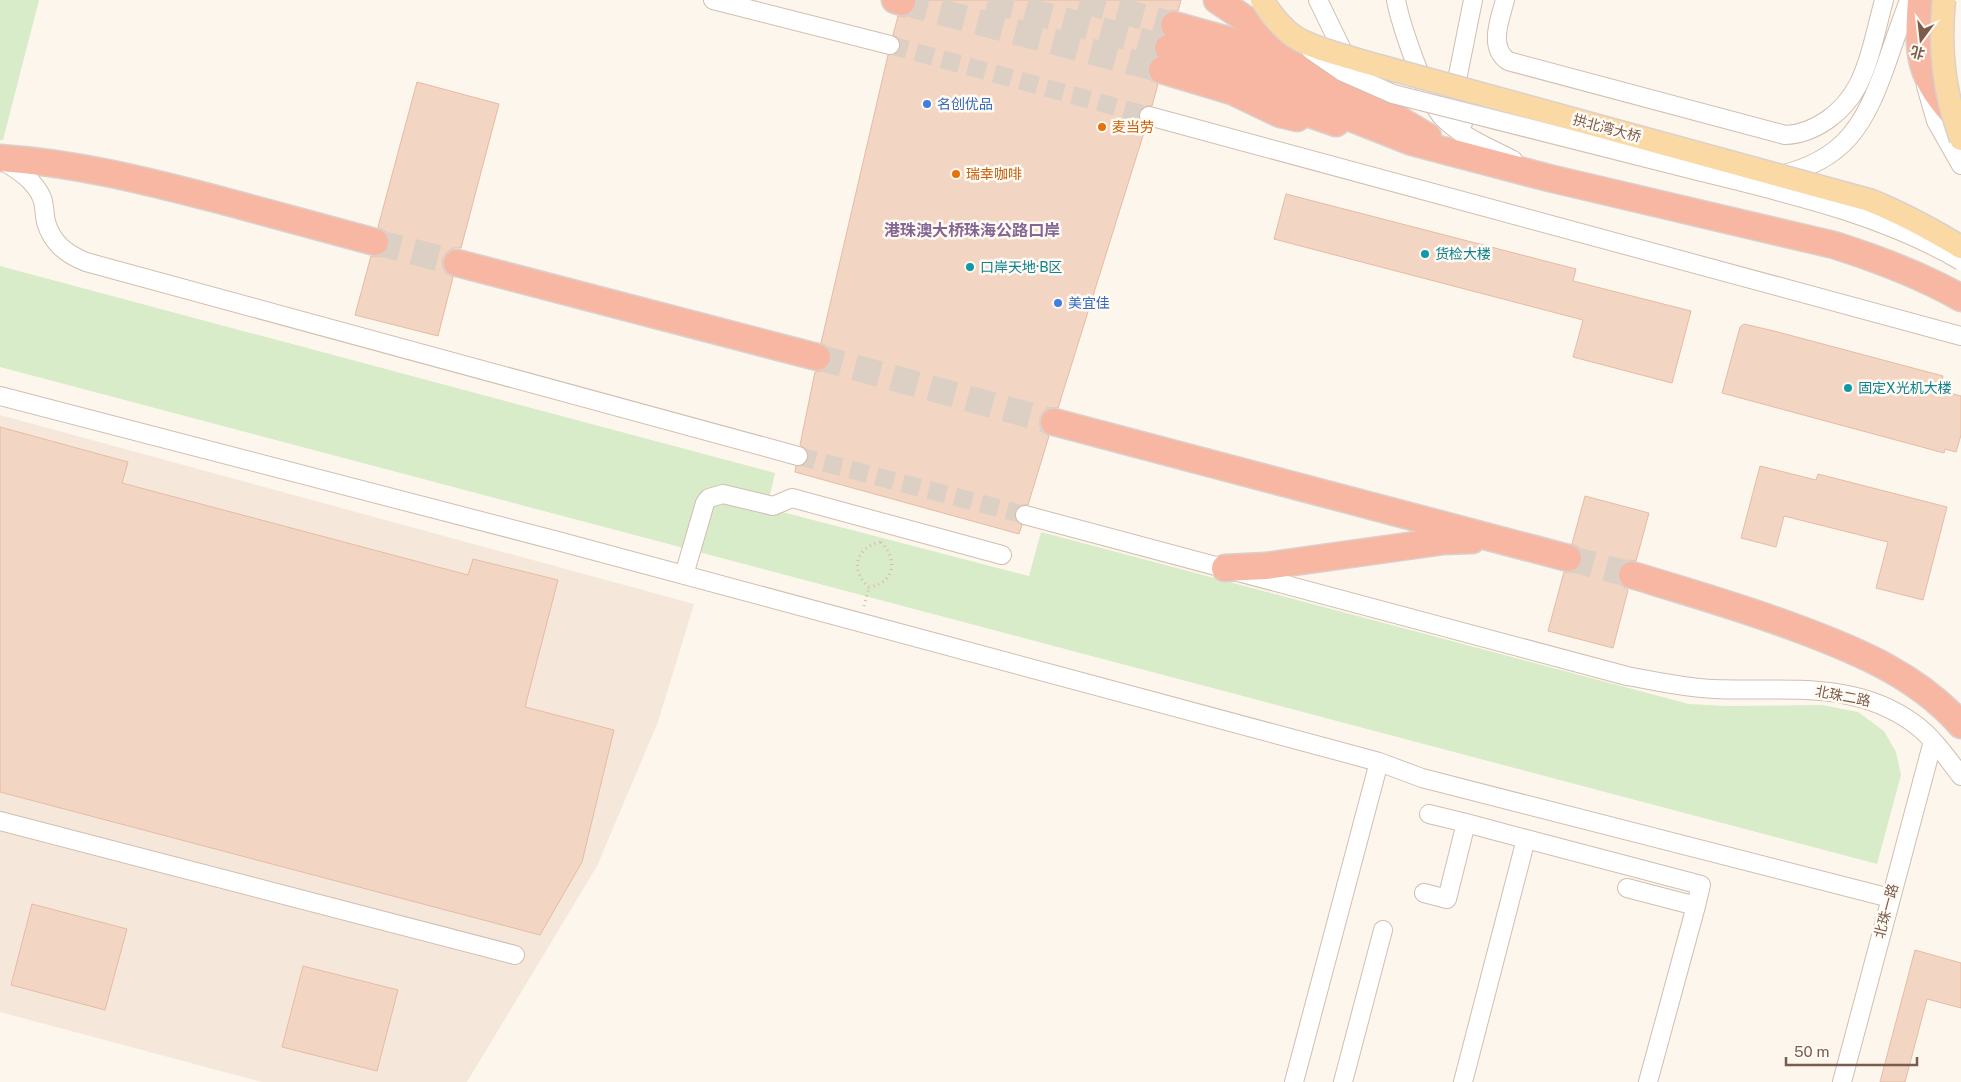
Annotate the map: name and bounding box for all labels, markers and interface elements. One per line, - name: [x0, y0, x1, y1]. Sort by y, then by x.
- north arrow: [1896, 15, 1946, 65]
- text: 北: [1909, 43, 1926, 62]
- place label: 名创优品: [937, 96, 993, 112]
- marker: 名创优品: [921, 98, 933, 110]
- street label: 拱北湾大桥: [1571, 111, 1643, 145]
- place label: 麦当劳: [1112, 119, 1154, 135]
- marker: 麦当劳: [1096, 121, 1108, 133]
- place label: 瑞幸咖啡: [966, 166, 1022, 182]
- marker: 瑞幸咖啡: [950, 168, 962, 180]
- district label: 港珠澳大桥珠海公路口岸: [884, 221, 1060, 240]
- place label: 货检大楼: [1435, 246, 1491, 262]
- marker: 货检大楼: [1419, 248, 1431, 260]
- place label: 口岸天地·B区: [980, 259, 1063, 275]
- marker: 口岸天地·B区: [964, 261, 976, 273]
- place label: 美宜佳: [1068, 295, 1110, 311]
- marker: 美宜佳: [1052, 297, 1064, 309]
- place label: 固定X光机大楼: [1858, 380, 1952, 396]
- marker: 固定X光机大楼: [1842, 382, 1854, 394]
- street label: 北珠二路: [1814, 683, 1872, 709]
- street label: 北珠一路: [1871, 882, 1901, 940]
- scale bar: [1786, 1034, 1917, 1066]
- text: 50 m: [1794, 1043, 1829, 1060]

